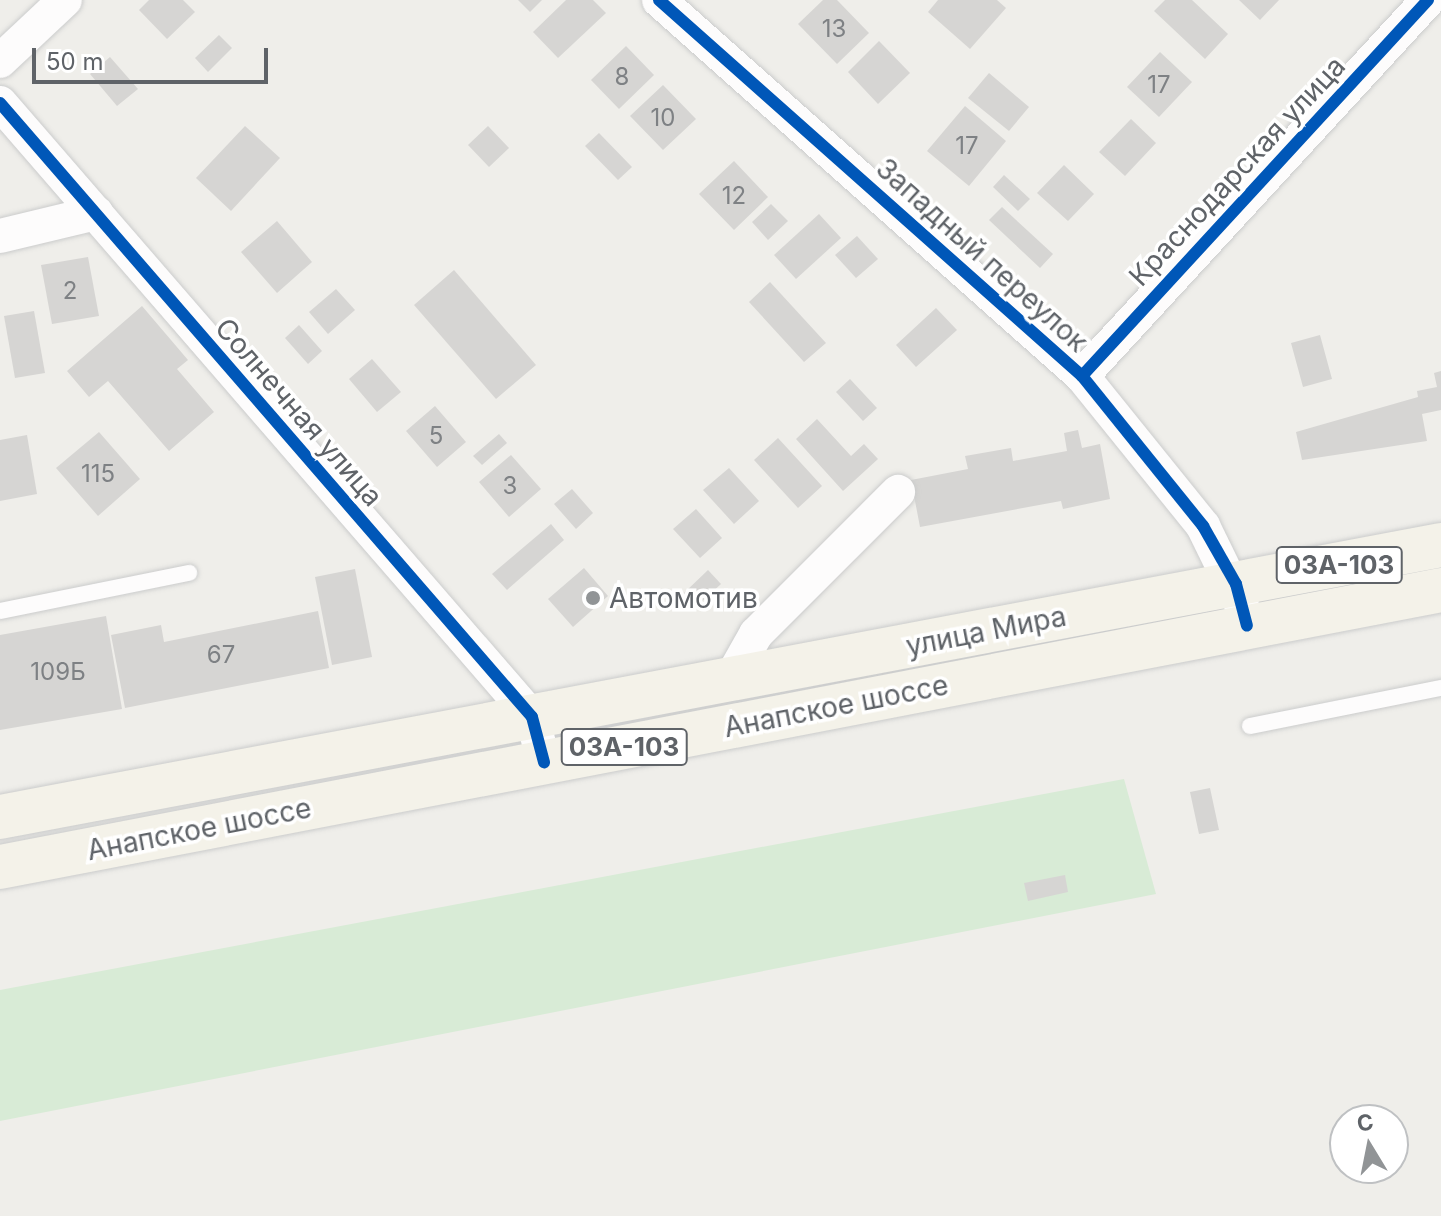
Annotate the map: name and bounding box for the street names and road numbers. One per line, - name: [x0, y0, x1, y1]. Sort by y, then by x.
- street label: Краснодарская улица: [1122, 49, 1352, 293]
- street label: Западный переулок: [869, 151, 1095, 359]
- street label: Солнечная улица: [208, 311, 390, 513]
- road number: 03А-103: [1275, 543, 1403, 587]
- street label: улица Мира: [903, 599, 1069, 663]
- street label: Анапское шоссе: [721, 668, 951, 744]
- road number: 03А-103: [560, 725, 688, 769]
- street label: Анапское шоссе: [84, 791, 314, 867]

